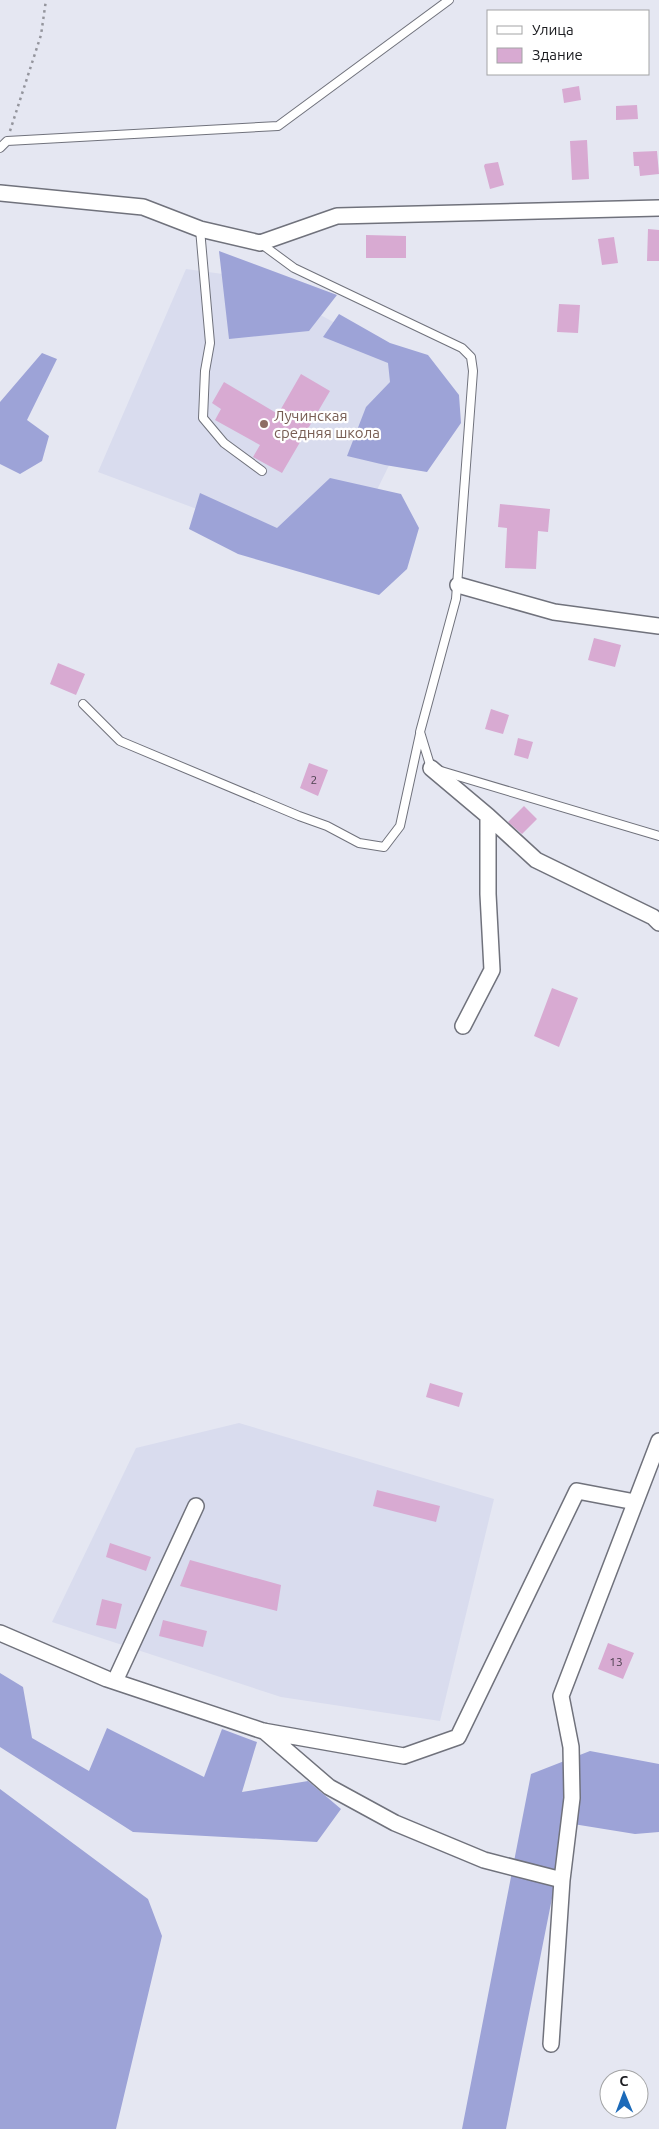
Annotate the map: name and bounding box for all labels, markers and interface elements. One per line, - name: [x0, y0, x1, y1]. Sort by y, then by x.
- legend: [487, 10, 649, 75]
- text: Улица: [532, 21, 574, 38]
- text: Здание: [532, 46, 583, 63]
- place label: Лучинская средняя школа: [274, 407, 380, 441]
- marker: Лучинская средняя школа: [258, 418, 270, 430]
- house number: 2: [311, 773, 317, 786]
- house number: 13: [609, 1655, 623, 1668]
- north arrow: [599, 2069, 649, 2119]
- text: С: [619, 2073, 628, 2089]

